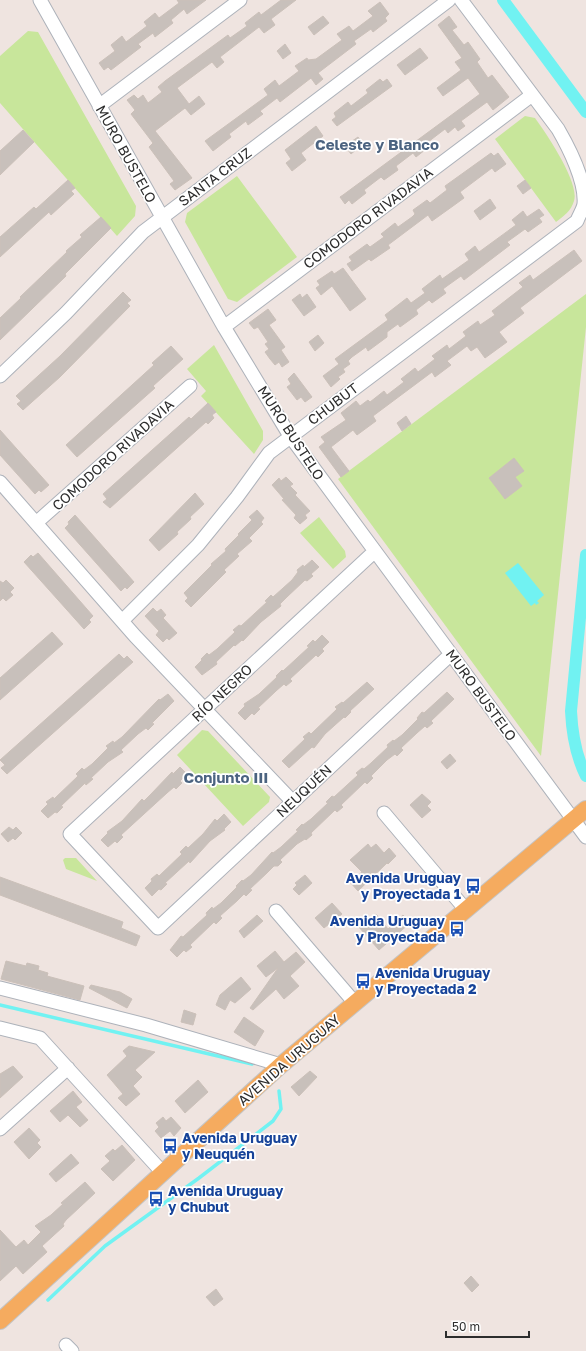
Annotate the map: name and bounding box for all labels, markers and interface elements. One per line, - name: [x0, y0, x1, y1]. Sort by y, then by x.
- street label: MURO BUSTELO: [93, 102, 160, 206]
- district label: Celeste y Blanco: [315, 135, 439, 153]
- street label: SANTA CRUZ: [175, 144, 254, 210]
- street label: COMODORO RIVADAVIA: [299, 163, 436, 272]
- street label: CHUBUT: [304, 379, 361, 428]
- street label: MURO BUSTELO: [255, 382, 328, 483]
- street label: COMODORO RIVADAVIA: [48, 395, 178, 514]
- street label: MURO BUSTELO: [442, 646, 520, 744]
- street label: RÍO NEGRO: [188, 660, 255, 725]
- street label: NEUQUÉN: [273, 761, 335, 820]
- district label: Conjunto III: [184, 768, 268, 786]
- place label: Avenida Uruguay y Proyectada 1: [346, 869, 462, 902]
- bus stop icon: Avenida Uruguay y Proyectada 1: [464, 877, 482, 895]
- place label: Avenida Uruguay y Proyectada: [330, 912, 446, 945]
- bus stop icon: Avenida Uruguay y Proyectada: [448, 920, 466, 938]
- place label: Avenida Uruguay y Proyectada 2: [375, 964, 491, 997]
- bus stop icon: Avenida Uruguay y Proyectada 2: [354, 972, 372, 990]
- street label: AVENIDA URUGUAY: [234, 1011, 343, 1109]
- place label: Avenida Uruguay y Neuquén: [182, 1129, 298, 1162]
- bus stop icon: Avenida Uruguay y Neuquén: [161, 1137, 179, 1155]
- place label: Avenida Uruguay y Chubut: [168, 1182, 284, 1215]
- bus stop icon: Avenida Uruguay y Chubut: [147, 1190, 165, 1208]
- scale bar: [446, 1313, 529, 1339]
- text: 50 m: [452, 1319, 480, 1334]

